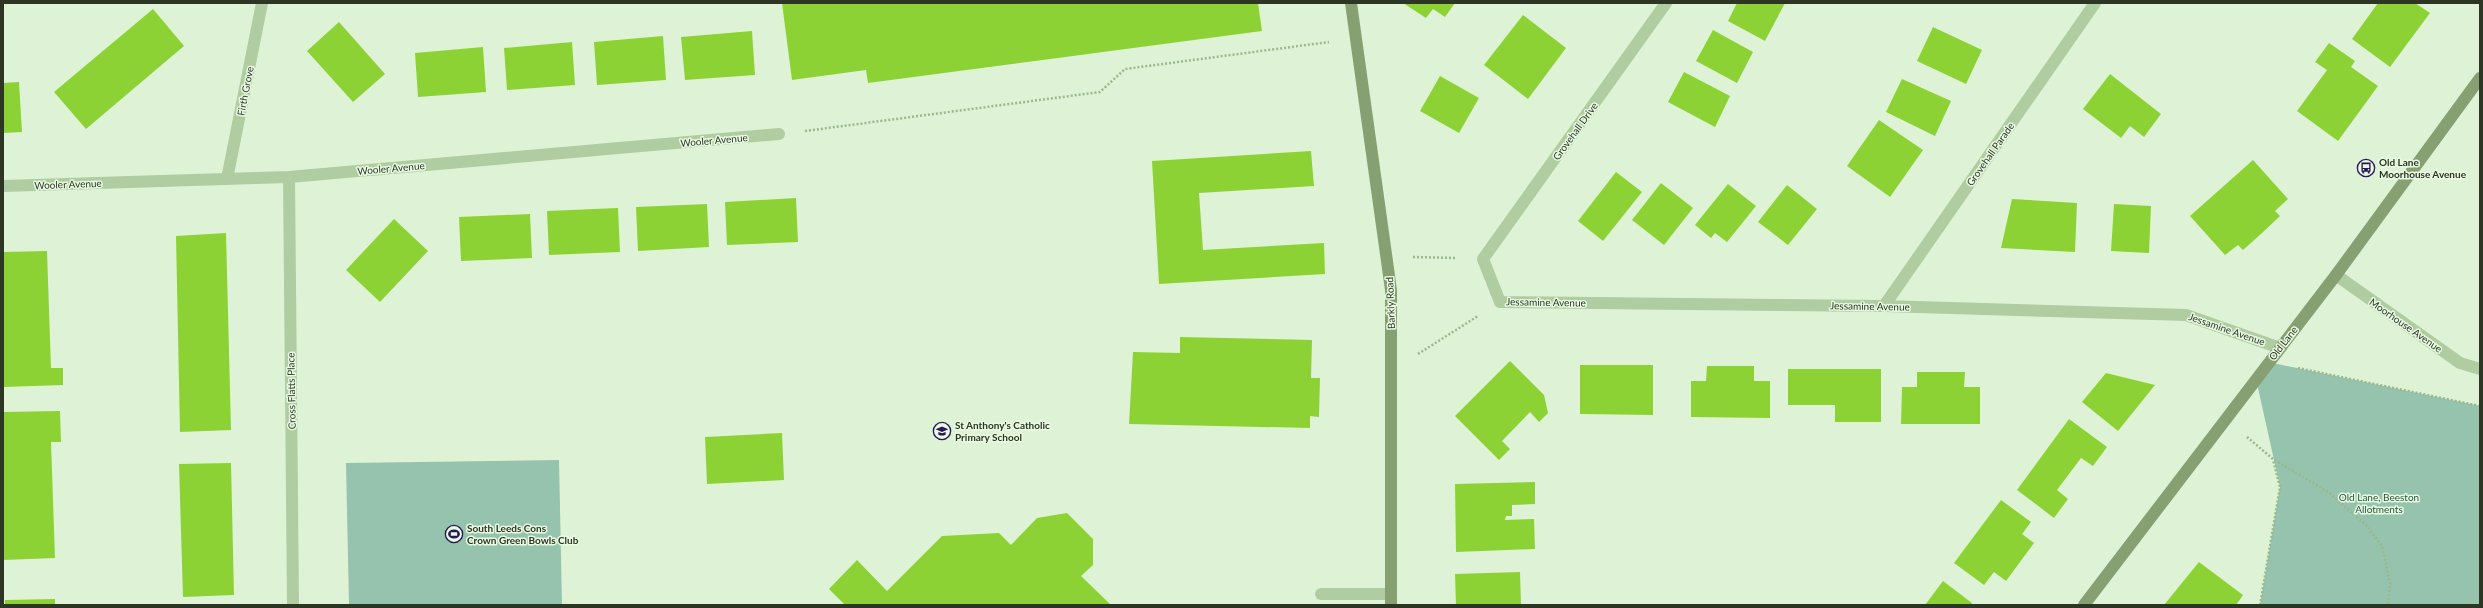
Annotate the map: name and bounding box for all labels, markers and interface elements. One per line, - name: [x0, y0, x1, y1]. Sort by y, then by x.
- street label: Firth Grove: [234, 65, 256, 117]
- street label: Grovehall Drive: [1550, 100, 1600, 162]
- street label: Grovehall Parade: [1964, 120, 2016, 188]
- street label: Wooler Avenue: [680, 131, 748, 149]
- place label: Old Lane Moorhouse Avenue: [2379, 156, 2467, 180]
- bus stop icon: Old Lane Moorhouse Avenue: [2356, 158, 2376, 178]
- street label: Wooler Avenue: [357, 159, 425, 177]
- street label: Wooler Avenue: [34, 177, 102, 191]
- street label: Barkly Road: [1383, 277, 1397, 329]
- street label: Jessamine Avenue: [1506, 295, 1586, 309]
- street label: Moorhouse Avenue: [2367, 295, 2445, 355]
- street label: Jessamine Avenue: [1830, 299, 1910, 313]
- street label: Jessamine Avenue: [2187, 310, 2267, 348]
- street label: Old Lane: [2266, 324, 2300, 362]
- street label: Cross Flatts Place: [284, 353, 298, 429]
- place label: St Anthony's Catholic Primary School: [955, 419, 1050, 443]
- school or university icon: St Anthony's Catholic Primary School: [932, 421, 952, 441]
- park label: Old Lane, Beeston Allotments: [2339, 491, 2419, 515]
- place label: South Leeds Cons Crown Green Bowls Club: [467, 522, 579, 546]
- sports icon: South Leeds Cons Crown Green Bowls Club: [444, 524, 464, 544]

